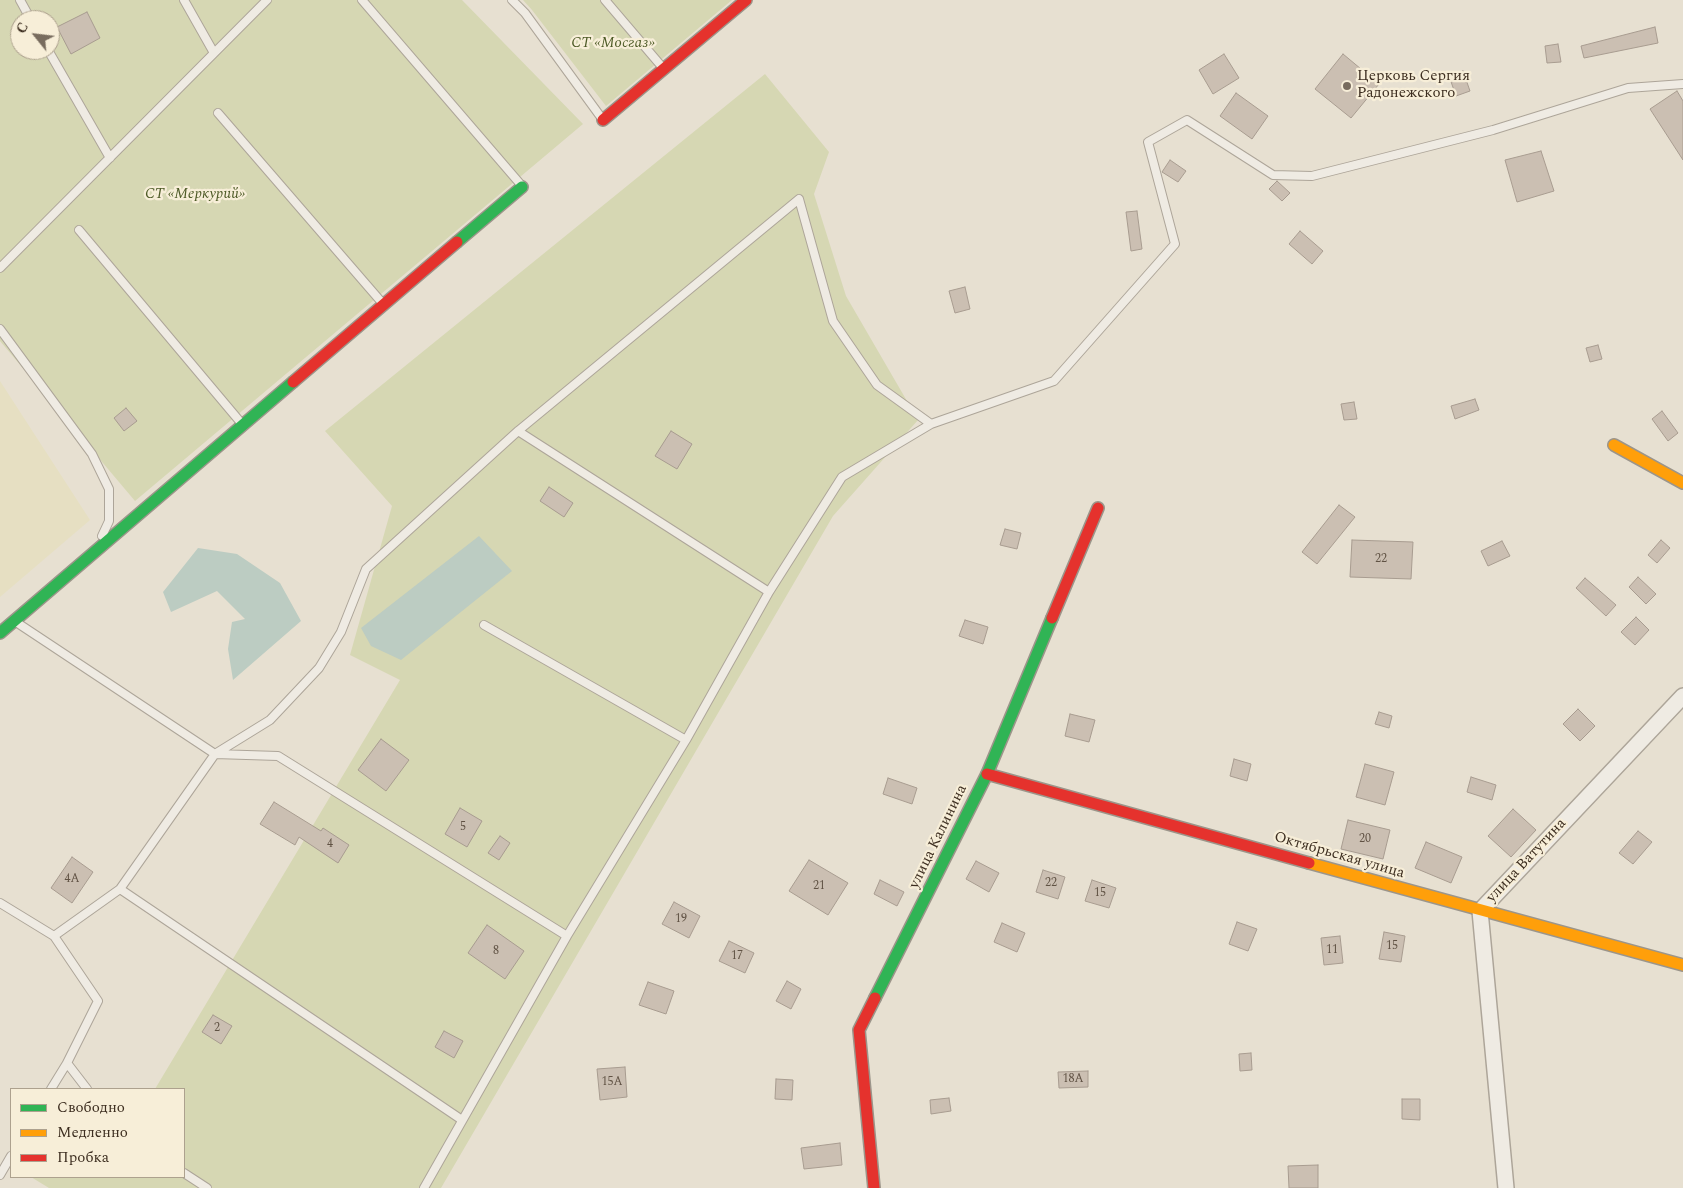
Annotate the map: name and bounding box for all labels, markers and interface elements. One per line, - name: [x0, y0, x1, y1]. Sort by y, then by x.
- north arrow: [10, 10, 60, 60]
- text: С: [11, 19, 34, 37]
- park label: СТ «Мосгаз»: [571, 35, 655, 53]
- place label: Церковь Сергия Радонежского: [1357, 68, 1470, 103]
- marker: Церковь Сергия Радонежского: [1341, 80, 1353, 92]
- park label: СТ «Меркурий»: [145, 186, 245, 204]
- house number: 22: [1375, 553, 1387, 567]
- street label: улица Калинина: [906, 782, 972, 892]
- street label: улица Ватутина: [1483, 815, 1571, 907]
- house number: 5: [460, 821, 466, 835]
- street label: Октябрьская улица: [1272, 829, 1406, 883]
- house number: 20: [1359, 833, 1371, 847]
- house number: 4: [327, 838, 333, 852]
- house number: 4А: [65, 873, 79, 887]
- house number: 22: [1045, 877, 1057, 891]
- house number: 21: [813, 880, 825, 894]
- house number: 15: [1094, 887, 1106, 901]
- house number: 19: [675, 913, 687, 927]
- house number: 15: [1386, 940, 1398, 954]
- house number: 11: [1326, 944, 1338, 958]
- house number: 8: [493, 945, 499, 959]
- house number: 17: [731, 950, 743, 964]
- house number: 2: [214, 1022, 220, 1036]
- house number: 18А: [1063, 1073, 1083, 1087]
- house number: 15А: [602, 1076, 622, 1090]
- legend: [10, 1088, 185, 1178]
- text: Свободно: [57, 1096, 125, 1119]
- text: Медленно: [57, 1121, 128, 1144]
- text: Пробка: [57, 1146, 109, 1169]

